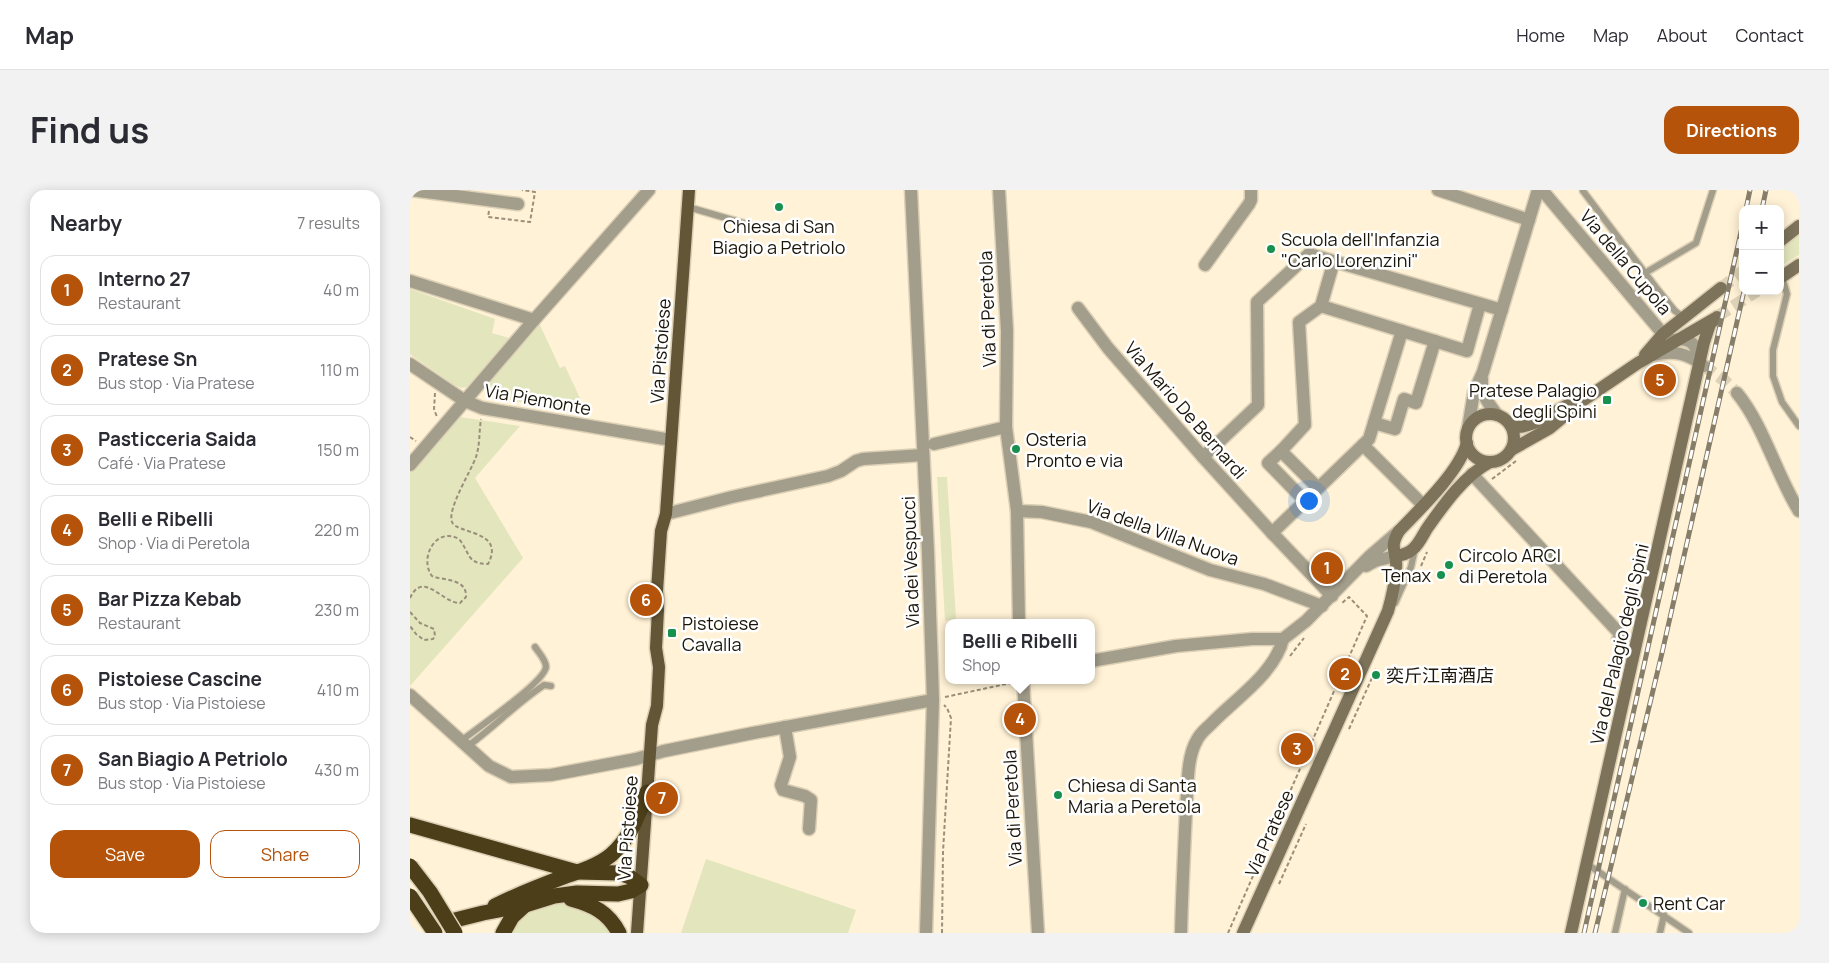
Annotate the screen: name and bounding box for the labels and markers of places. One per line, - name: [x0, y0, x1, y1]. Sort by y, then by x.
- marker: Chiesa di San Biagio a Petriolo: [773, 201, 785, 213]
- place label: Chiesa di San Biagio a Petriolo: [713, 214, 845, 259]
- place label: Scuola dell'Infanzia "Carlo Lorenzini": [1281, 227, 1440, 272]
- marker: Scuola dell'Infanzia "Carlo Lorenzini": [1265, 243, 1277, 255]
- pin: 5: [1644, 361, 1676, 399]
- place label: Pratese Palagio degli Spini: [1469, 378, 1597, 423]
- marker: Pratese Palagio degli Spini: [1601, 394, 1613, 406]
- place label: Osteria Pronto e via: [1026, 427, 1123, 472]
- marker: Osteria Pronto e via: [1010, 443, 1022, 455]
- place label: Circolo ARCI di Peretola: [1459, 543, 1561, 588]
- pin: 1: [1311, 549, 1343, 587]
- marker: Circolo ARCI di Peretola: [1443, 559, 1455, 571]
- place label: Tenax: [1381, 563, 1432, 587]
- marker: Tenax: [1435, 569, 1447, 581]
- pin: 6: [630, 581, 662, 619]
- place label: Pistoiese Cavalla: [682, 611, 759, 656]
- marker: Pistoiese Cavalla: [666, 627, 678, 639]
- pin: 2: [1329, 655, 1361, 693]
- place label: 奕斤江南酒店: [1386, 663, 1494, 687]
- marker: 奕斤江南酒店: [1370, 669, 1382, 681]
- pin: 4: [1004, 700, 1036, 738]
- pin: 3: [1281, 730, 1313, 768]
- place label: Chiesa di Santa Maria a Peretola: [1068, 773, 1201, 818]
- pin: 7: [646, 779, 678, 817]
- marker: Chiesa di Santa Maria a Peretola: [1052, 789, 1064, 801]
- place label: Rent Car: [1653, 891, 1726, 915]
- marker: Rent Car: [1637, 897, 1649, 909]

